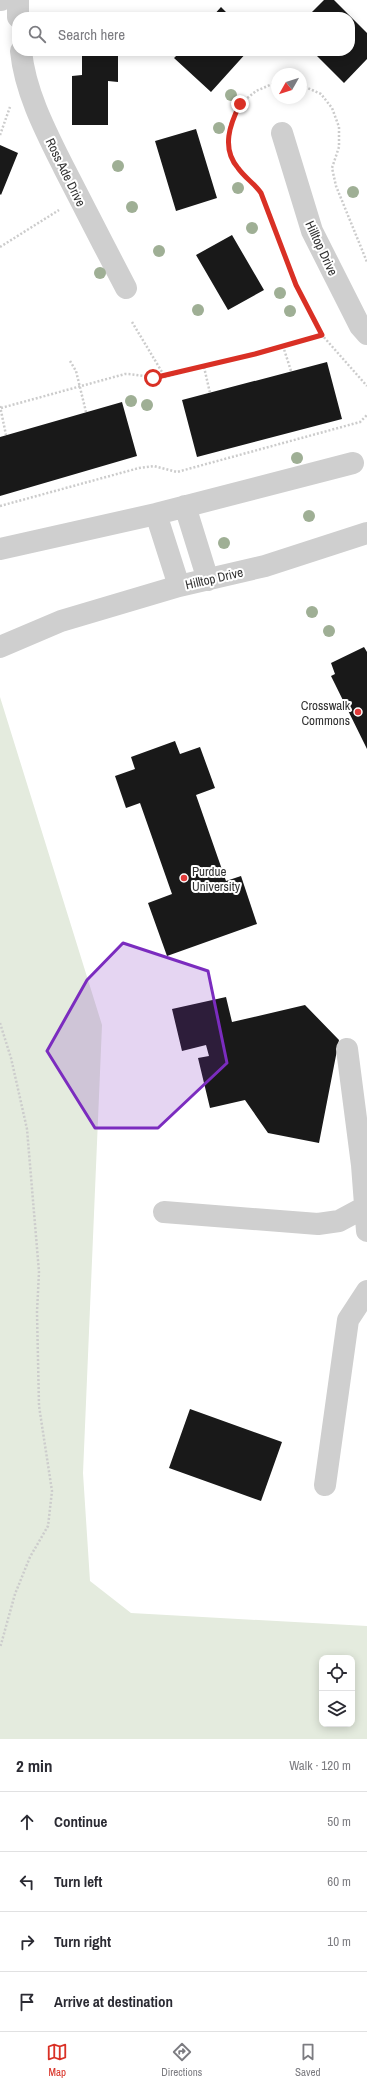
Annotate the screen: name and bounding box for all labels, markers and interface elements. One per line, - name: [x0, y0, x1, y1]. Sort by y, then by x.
- search box: [12, 12, 355, 56]
- icon: search: [26, 23, 48, 45]
- text: Search here: [58, 24, 125, 45]
- north arrow: [271, 68, 307, 104]
- route end: [231, 95, 249, 113]
- street label: Ross Ade Drive: [42, 135, 89, 209]
- street label: Hilltop Drive: [301, 218, 342, 278]
- route start: [144, 369, 162, 387]
- street label: Hilltop Drive: [184, 564, 245, 593]
- place label: Crosswalk Commons: [301, 697, 351, 729]
- marker: Crosswalk Commons: [353, 707, 363, 717]
- place label: Purdue University: [192, 863, 241, 895]
- marker: Purdue University: [179, 873, 189, 883]
- map controls: [319, 1655, 355, 1727]
- button: locate: [319, 1655, 355, 1691]
- button: layers: [319, 1691, 355, 1727]
- text: 2 min: [16, 1754, 52, 1777]
- text: Walk · 120 m: [289, 1757, 351, 1774]
- icon: ahead: [16, 1811, 38, 1833]
- text: Continue: [54, 1811, 107, 1832]
- text: 50 m: [327, 1813, 351, 1830]
- icon: left: [16, 1871, 38, 1893]
- text: Turn left: [54, 1871, 102, 1892]
- text: 60 m: [327, 1873, 351, 1890]
- icon: right: [16, 1931, 38, 1953]
- text: Turn right: [54, 1931, 111, 1952]
- text: 10 m: [327, 1933, 351, 1950]
- icon: arrive: [16, 1991, 38, 2013]
- text: Arrive at destination: [54, 1991, 173, 2012]
- tab: Map: [46, 2041, 68, 2079]
- tab: Directions: [161, 2041, 202, 2079]
- tab: Saved: [295, 2041, 321, 2079]

